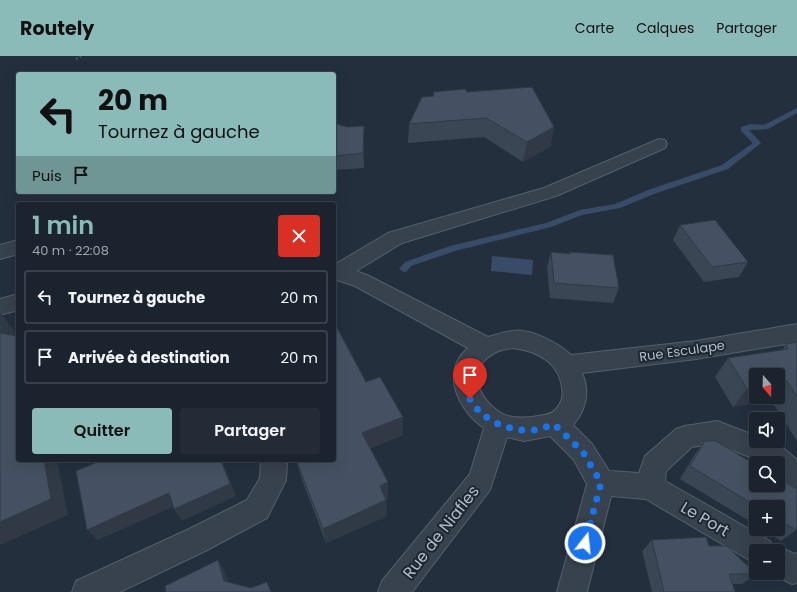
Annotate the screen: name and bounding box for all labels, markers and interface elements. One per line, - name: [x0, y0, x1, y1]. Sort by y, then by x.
- text: Routely: [20, 15, 94, 42]
- text: Carte: [575, 18, 614, 38]
- text: Calques: [636, 18, 694, 38]
- text: Partager: [716, 18, 777, 38]
- text: 20 m: [98, 81, 168, 120]
- icon: left: [32, 88, 84, 140]
- text: Tournez à gauche: [98, 119, 260, 144]
- icon: arrive: [70, 164, 92, 186]
- text: Puis: [32, 165, 62, 186]
- text: 1 min: [32, 209, 94, 242]
- button: close: [278, 215, 320, 257]
- text: 40 m · 22:08: [32, 241, 109, 260]
- icon: left: [34, 286, 56, 308]
- text: Tournez à gauche: [68, 287, 205, 308]
- text: 20 m: [280, 287, 318, 308]
- street label: Rue Esculape: [638, 336, 726, 366]
- icon: arrive: [34, 346, 56, 368]
- text: Arrivée à destination: [68, 347, 230, 368]
- text: 20 m: [280, 347, 318, 368]
- pin: [453, 358, 487, 399]
- icon: arrive: [459, 364, 481, 386]
- north arrow: [749, 368, 785, 404]
- map controls: [749, 368, 785, 580]
- button: Quitter: [32, 408, 172, 454]
- button: Partager: [180, 408, 320, 454]
- button: sound: [749, 412, 785, 448]
- button: search: [749, 456, 785, 492]
- street label: Rue de Niafles: [397, 481, 485, 583]
- street label: Le Port: [677, 496, 734, 542]
- button: +: [749, 500, 785, 536]
- position arrow: [564, 522, 606, 564]
- button: −: [749, 544, 785, 580]

